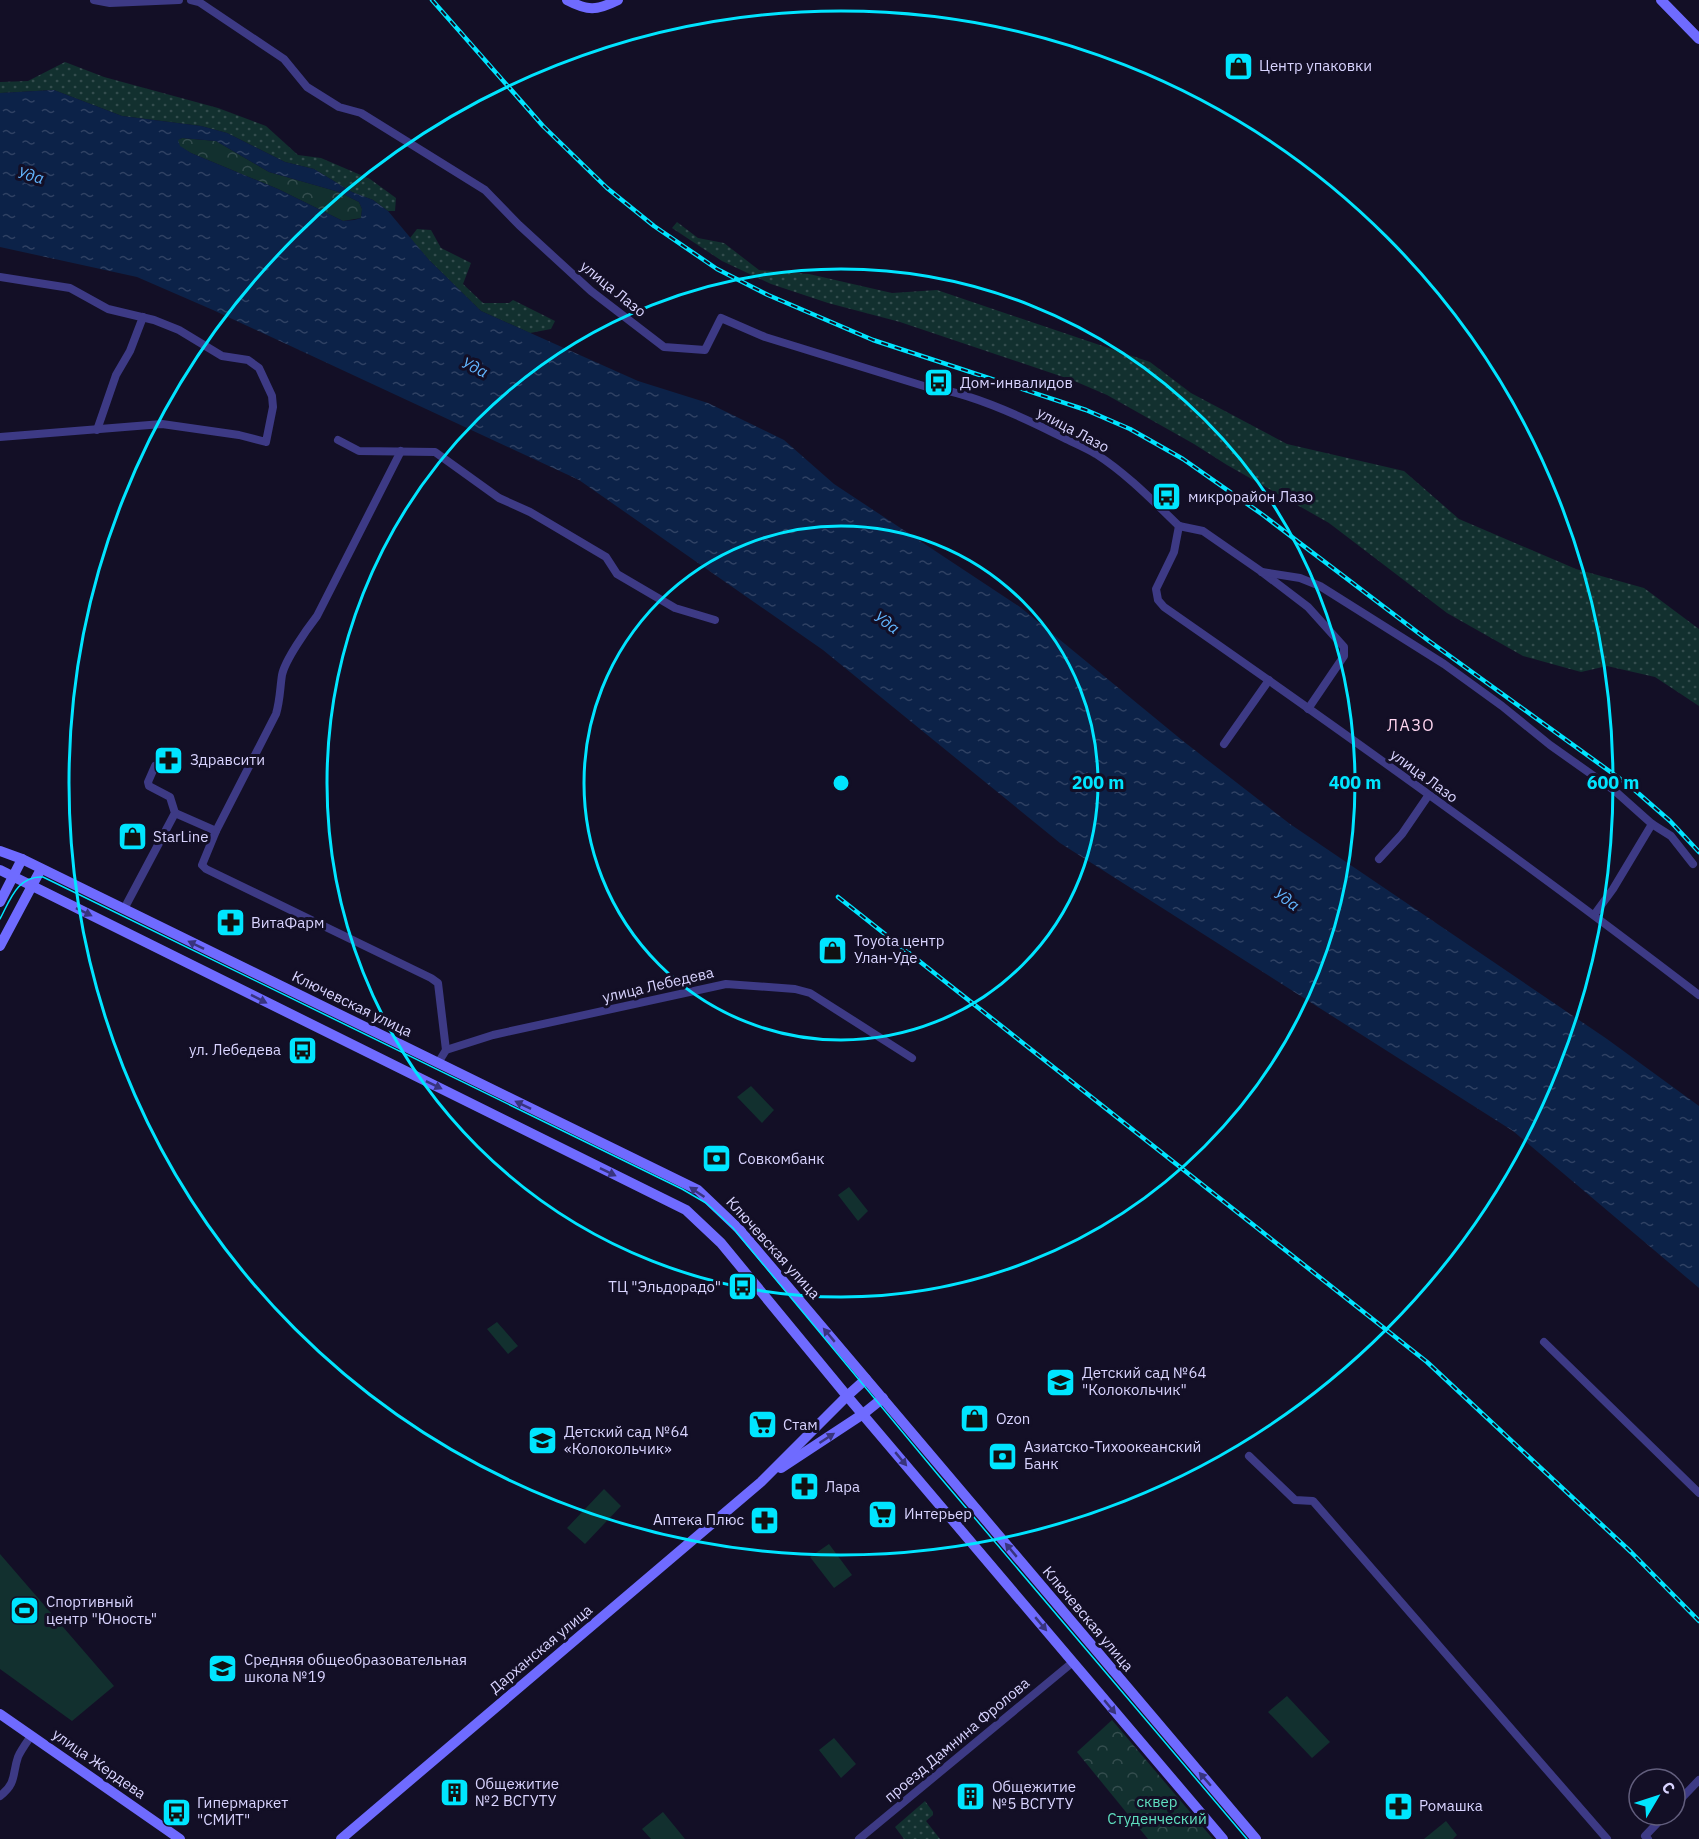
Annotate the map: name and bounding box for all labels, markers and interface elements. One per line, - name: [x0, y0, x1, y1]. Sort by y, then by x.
- shop icon: Центр упаковки: [1222, 50, 1254, 82]
- place label: Центр упаковки: [1259, 56, 1372, 75]
- water label: Уда: [16, 162, 46, 188]
- street label: улица Лазо: [577, 256, 650, 321]
- water label: Уда: [459, 352, 491, 382]
- bus stop icon: Дом-инвалидов: [923, 367, 955, 399]
- place label: Дом-инвалидов: [960, 373, 1073, 392]
- street label: улица Лазо: [1034, 403, 1113, 457]
- bus stop icon: микрорайон Лазо: [1151, 481, 1183, 513]
- place label: микрорайон Лазо: [1188, 487, 1313, 506]
- water label: Уда: [870, 606, 904, 638]
- district label: ЛАЗО: [1387, 715, 1435, 735]
- pharmacy icon: Здравсити: [153, 744, 185, 776]
- street label: улица Лазо: [1387, 745, 1462, 807]
- place label: Здравсити: [190, 750, 265, 769]
- text: 200 m: [1072, 771, 1124, 794]
- text: 400 m: [1329, 771, 1381, 794]
- text: 600 m: [1587, 771, 1639, 794]
- centre of rings: [831, 773, 851, 793]
- shop icon: StarLine: [116, 821, 148, 853]
- place label: StarLine: [153, 827, 209, 846]
- water label: Уда: [1270, 883, 1304, 915]
- one-way arrow: [76, 907, 93, 917]
- pharmacy icon: ВитаФарм: [214, 907, 246, 939]
- place label: ВитаФарм: [251, 913, 324, 932]
- place label: Toyota центр Улан-Уде: [854, 931, 944, 967]
- shop icon: Toyota центр Улан-Уде: [817, 934, 849, 966]
- one-way arrow: [188, 940, 205, 949]
- street label: улица Лебедева: [600, 962, 715, 1007]
- street label: Ключевская улица: [289, 966, 416, 1041]
- one-way arrow: [250, 993, 268, 1003]
- bus stop icon: ул. Лебедева: [286, 1034, 318, 1066]
- place label: ул. Лебедева: [189, 1040, 281, 1059]
- one-way arrow: [425, 1081, 442, 1090]
- one-way arrow: [514, 1100, 531, 1109]
- bank icon: Совкомбанк: [701, 1143, 733, 1175]
- place label: Совкомбанк: [738, 1149, 824, 1168]
- one-way arrow: [600, 1167, 617, 1177]
- one-way arrow: [689, 1186, 706, 1197]
- street label: Ключевская улица: [722, 1192, 824, 1303]
- bus stop icon: ТЦ "Эльдорадо": [726, 1271, 758, 1303]
- place label: ТЦ "Эльдорадо": [608, 1277, 721, 1296]
- one-way arrow: [823, 1328, 836, 1343]
- place label: Детский сад №64 "Колокольчик": [1082, 1363, 1207, 1399]
- school or university icon: Детский сад №64 "Колокольчик": [1045, 1366, 1077, 1398]
- shop icon: Ozon: [959, 1403, 991, 1435]
- supermarket icon: Стам: [746, 1409, 778, 1441]
- place label: Ozon: [996, 1409, 1030, 1428]
- place label: Стам: [783, 1415, 818, 1434]
- place label: Детский сад №64 «Колокольчик»: [564, 1422, 689, 1458]
- school or university icon: Детский сад №64 «Колокольчик»: [527, 1425, 559, 1457]
- one-way arrow: [819, 1433, 835, 1444]
- place label: Азиатско-Тихоокеанский Банк: [1024, 1437, 1201, 1473]
- bank icon: Азиатско-Тихоокеанский Банк: [987, 1440, 1019, 1472]
- one-way arrow: [894, 1451, 907, 1466]
- pharmacy icon: Лара: [788, 1471, 820, 1503]
- place label: Лара: [825, 1477, 860, 1496]
- supermarket icon: Интерьер: [867, 1498, 899, 1530]
- pharmacy icon: Аптека Плюс: [749, 1504, 781, 1536]
- place label: Интерьер: [904, 1504, 972, 1523]
- place label: Аптека Плюс: [653, 1510, 744, 1529]
- one-way arrow: [1004, 1542, 1017, 1558]
- street label: Ключевская улица: [1039, 1562, 1138, 1675]
- place label: Спортивный центр "Юность": [46, 1592, 157, 1628]
- sports icon: Спортивный центр "Юность": [9, 1595, 41, 1627]
- street label: Дарханская улица: [485, 1600, 596, 1697]
- one-way arrow: [1034, 1616, 1047, 1632]
- place label: Средняя общеобразовательная школа №19: [244, 1650, 467, 1686]
- school or university icon: Средняя общеобразовательная школа №19: [207, 1653, 239, 1685]
- street label: проезд Дамнина Фролова: [880, 1673, 1033, 1806]
- one-way arrow: [1104, 1699, 1117, 1715]
- street label: улица Жердева: [49, 1724, 150, 1803]
- north arrow: [1627, 1767, 1687, 1827]
- one-way arrow: [1199, 1772, 1212, 1787]
- place label: Общежитие №2 ВСГУТУ: [475, 1774, 559, 1810]
- building icon: Общежитие №2 ВСГУТУ: [438, 1777, 470, 1809]
- place label: Общежитие №5 ВСГУТУ: [992, 1777, 1076, 1813]
- text: С: [1658, 1777, 1680, 1798]
- building icon: Общежитие №5 ВСГУТУ: [955, 1780, 987, 1812]
- pharmacy icon: Ромашка: [1382, 1790, 1414, 1822]
- park label: сквер Студенческий: [1107, 1792, 1207, 1828]
- place label: Гипермаркет "СМИТ": [197, 1793, 288, 1829]
- bus stop icon: Гипермаркет "СМИТ": [160, 1796, 192, 1828]
- place label: Ромашка: [1419, 1796, 1483, 1815]

